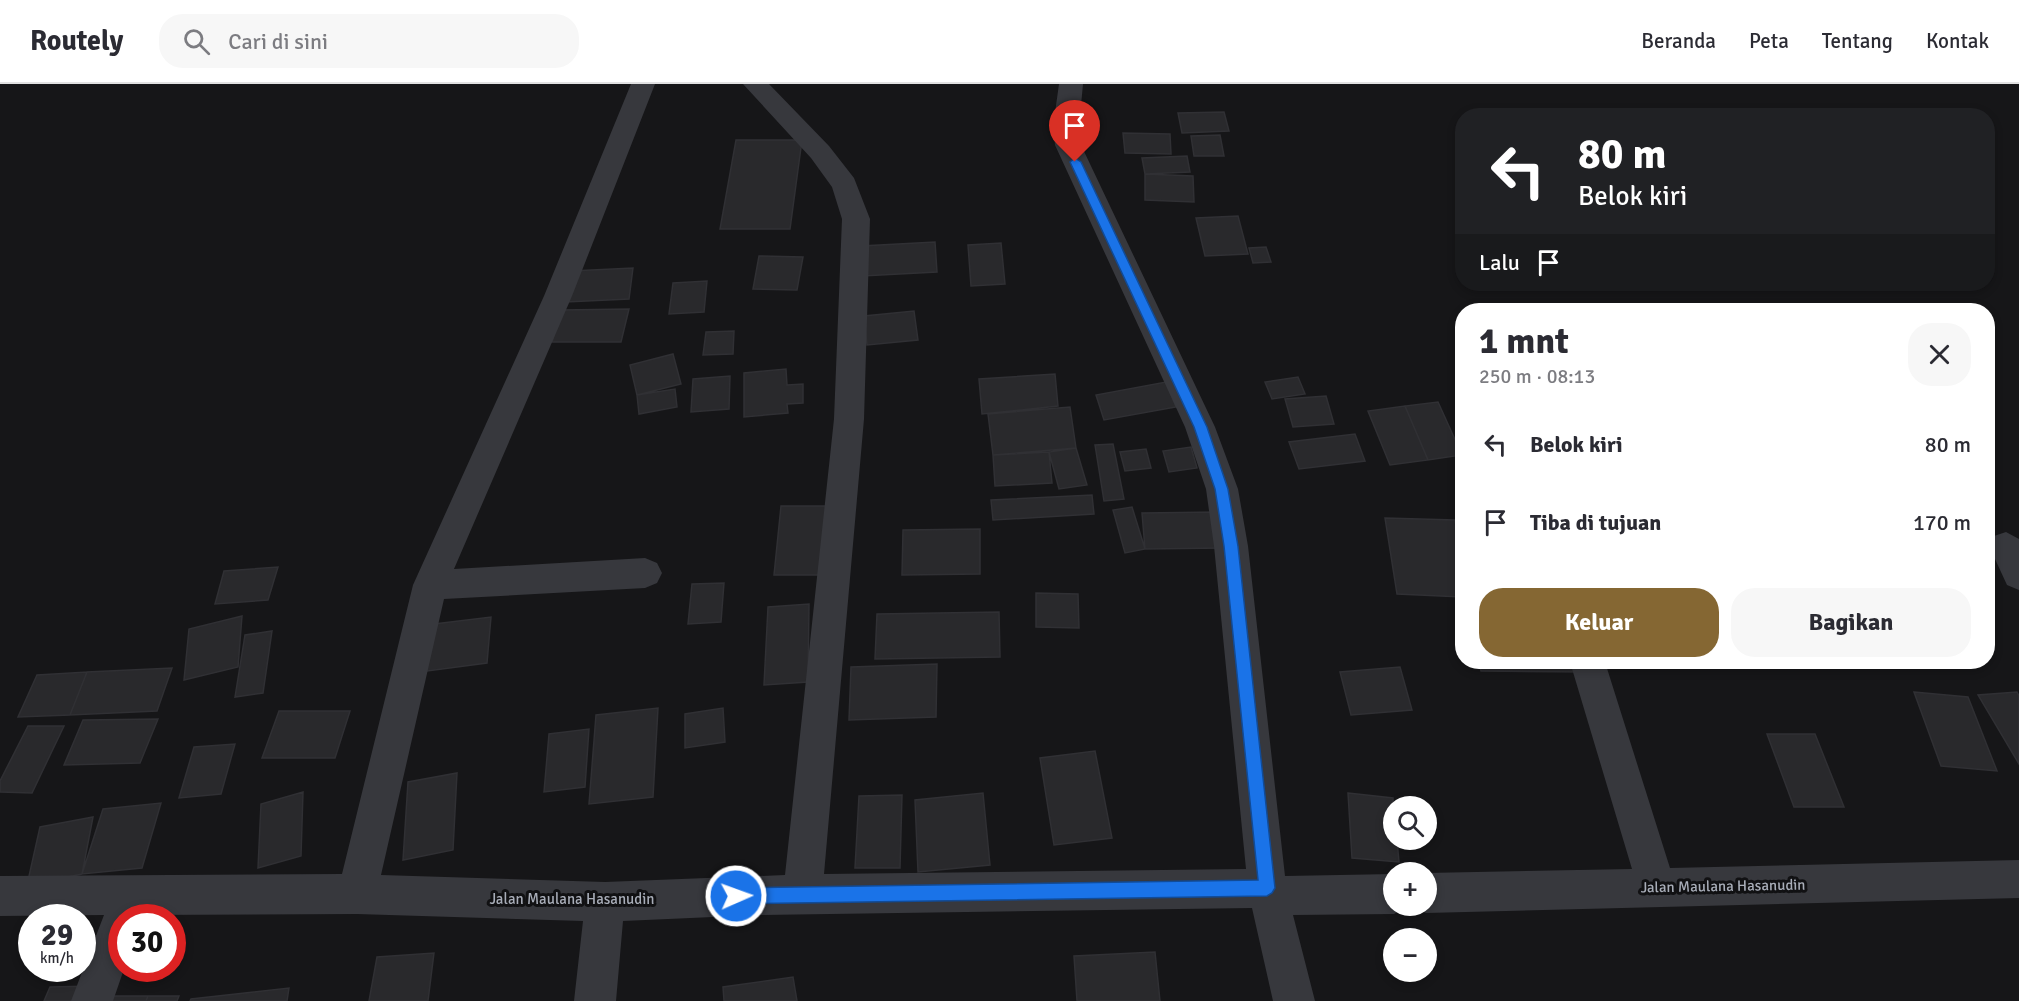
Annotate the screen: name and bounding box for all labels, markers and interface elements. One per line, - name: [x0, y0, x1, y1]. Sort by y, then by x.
- search box: [159, 14, 579, 68]
- text: Routely: [30, 24, 123, 58]
- icon: search: [180, 25, 213, 58]
- text: Cari di sini: [228, 28, 328, 55]
- text: Beranda: [1641, 28, 1716, 54]
- text: Peta: [1749, 28, 1789, 54]
- text: Tentang: [1822, 28, 1893, 54]
- text: Kontak: [1926, 28, 1989, 54]
- pin: [1049, 100, 1100, 162]
- icon: arrive: [1058, 109, 1091, 142]
- text: 80 m: [1578, 129, 1667, 180]
- icon: left: [1479, 132, 1557, 210]
- text: Belok kiri: [1578, 180, 1687, 213]
- icon: arrive: [1532, 246, 1565, 279]
- text: Lalu: [1479, 249, 1520, 276]
- text: 1 mnt: [1479, 319, 1569, 364]
- button: close: [1908, 323, 1971, 386]
- text: 250 m · 08:13: [1479, 364, 1595, 389]
- icon: left: [1479, 428, 1512, 461]
- text: Belok kiri: [1530, 431, 1623, 458]
- text: 80 m: [1925, 431, 1971, 458]
- icon: arrive: [1479, 506, 1512, 539]
- text: Tiba di tujuan: [1530, 509, 1661, 536]
- text: 170 m: [1913, 509, 1971, 536]
- button: Keluar: [1479, 588, 1719, 657]
- button: Bagikan: [1731, 588, 1971, 657]
- map controls: [1383, 796, 1437, 982]
- button: search: [1383, 796, 1437, 850]
- button: +: [1383, 862, 1437, 916]
- position arrow: [704, 864, 768, 928]
- street label: Jalan Maulana Hasanudin: [1640, 876, 1806, 896]
- street label: Jalan Maulana Hasanudin: [490, 890, 654, 908]
- speed limit sign: 30: [108, 904, 186, 982]
- text: 29: [41, 917, 73, 954]
- button: −: [1383, 928, 1437, 982]
- text: km/h: [40, 949, 74, 967]

